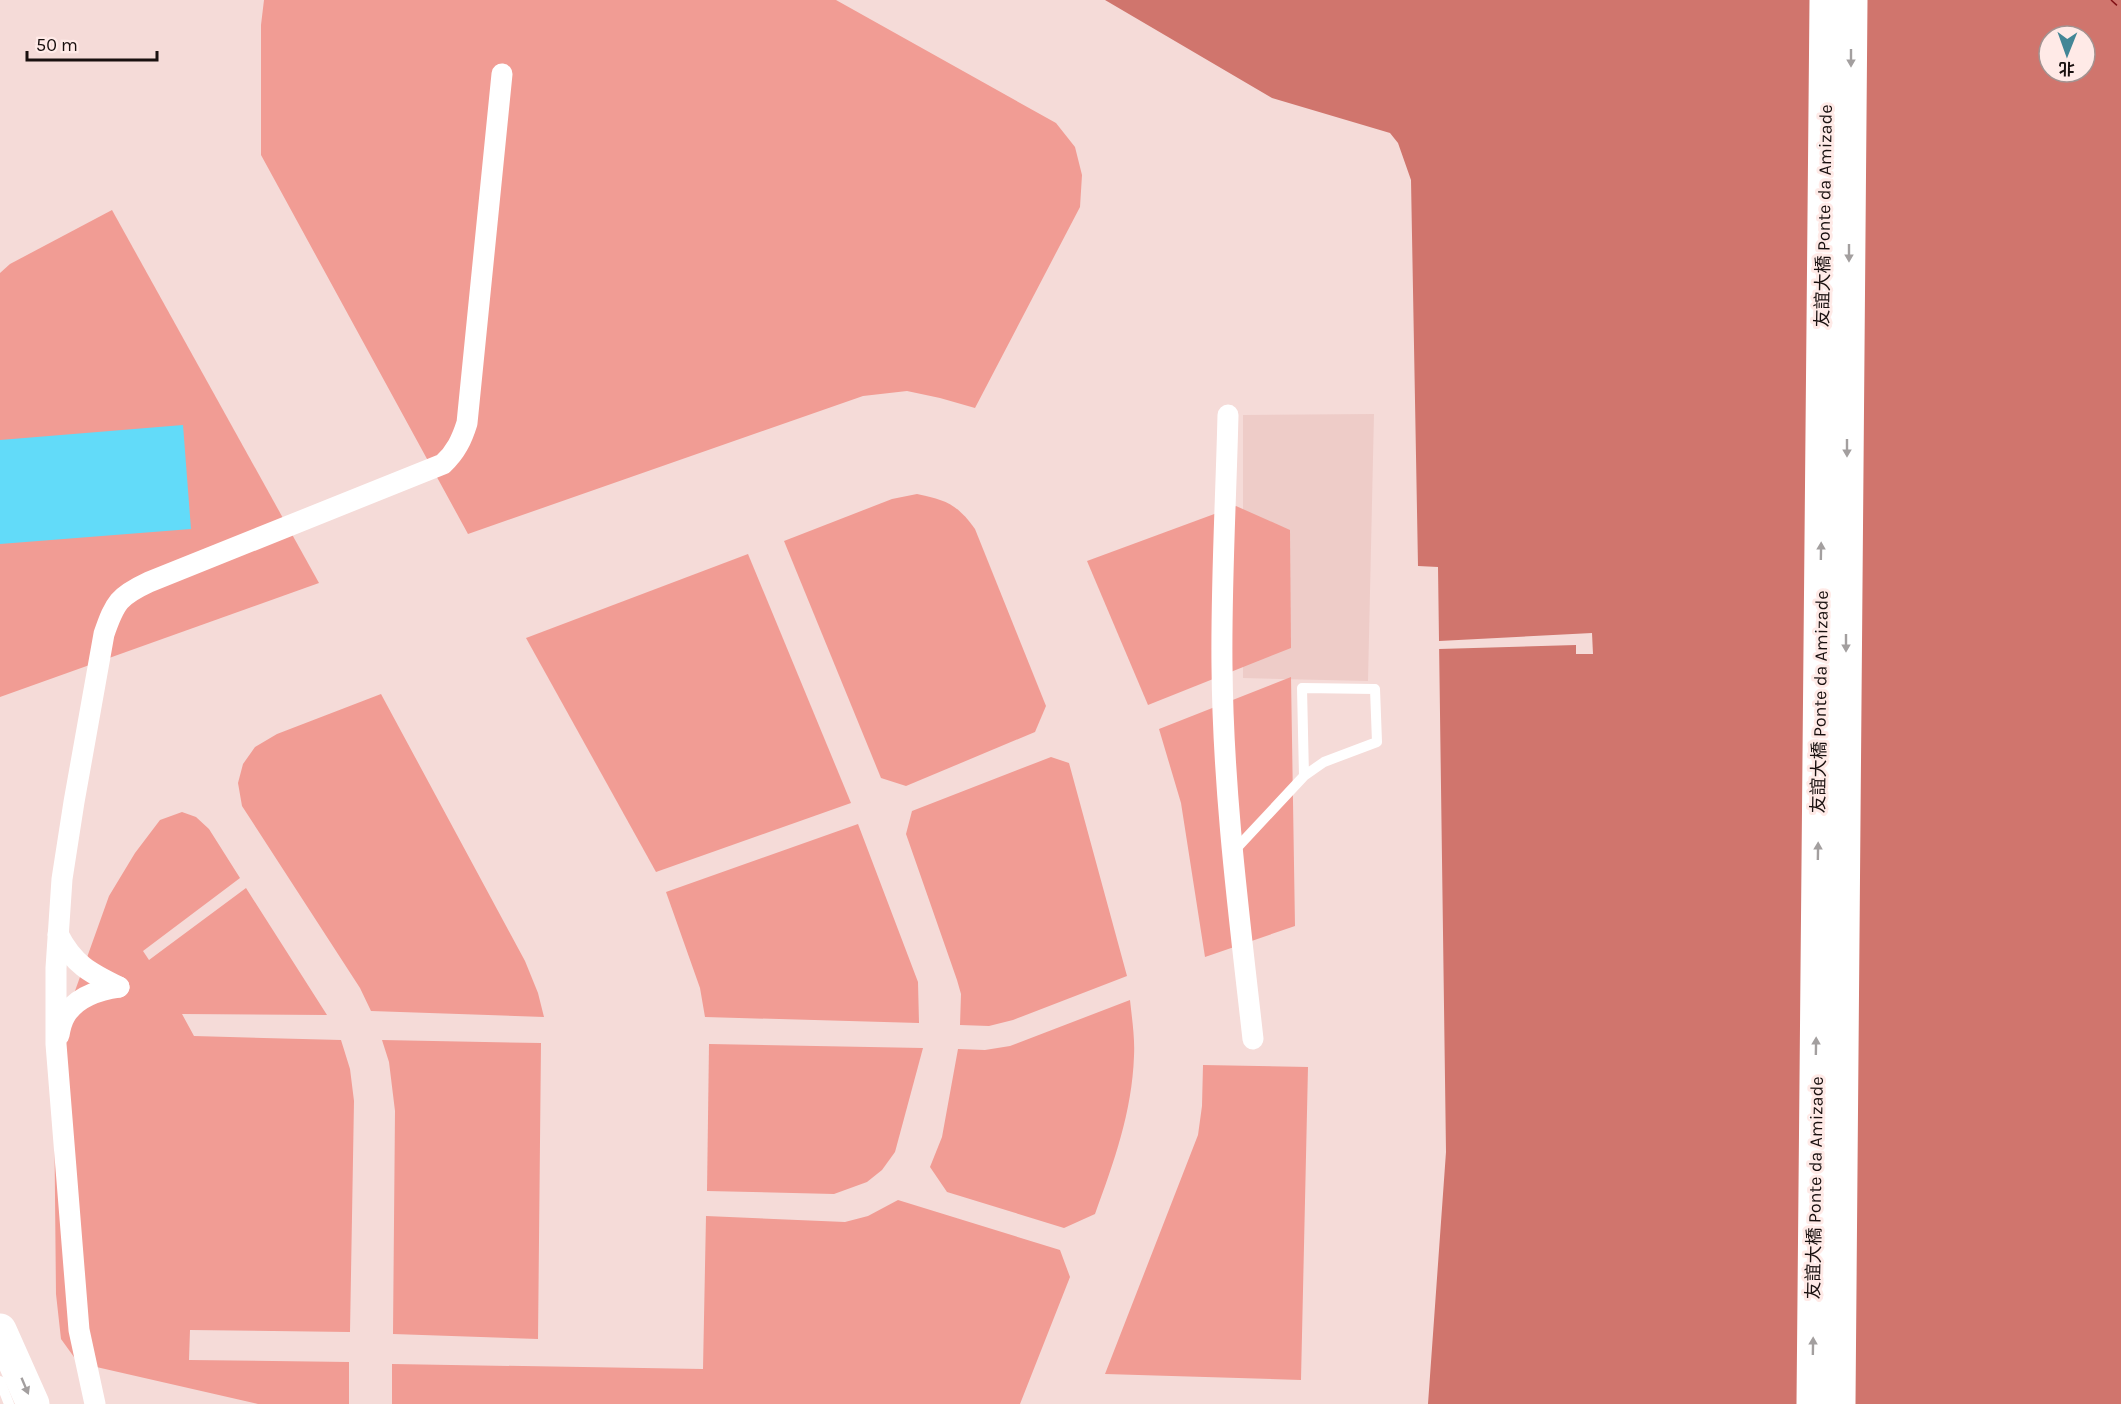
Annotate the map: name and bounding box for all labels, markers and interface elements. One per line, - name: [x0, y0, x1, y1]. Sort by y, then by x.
- scale bar: [27, 24, 158, 62]
- north arrow: [2037, 24, 2097, 84]
- text: 50 m: [36, 34, 78, 56]
- one-way arrow: [1846, 49, 1856, 68]
- text: 北: [2059, 59, 2075, 78]
- street label: 友誼大橋 Ponte da Amizade: [1811, 104, 1837, 328]
- one-way arrow: [1844, 244, 1854, 263]
- one-way arrow: [1843, 439, 1852, 458]
- one-way arrow: [1816, 541, 1826, 560]
- street label: 友誼大橋 Ponte da Amizade: [1807, 590, 1833, 814]
- one-way arrow: [1841, 634, 1851, 653]
- one-way arrow: [1813, 841, 1823, 860]
- one-way arrow: [1811, 1036, 1821, 1055]
- street label: 友誼大橋 Ponte da Amizade: [1802, 1076, 1828, 1300]
- one-way arrow: [1808, 1336, 1818, 1355]
- one-way arrow: [21, 1377, 30, 1395]

